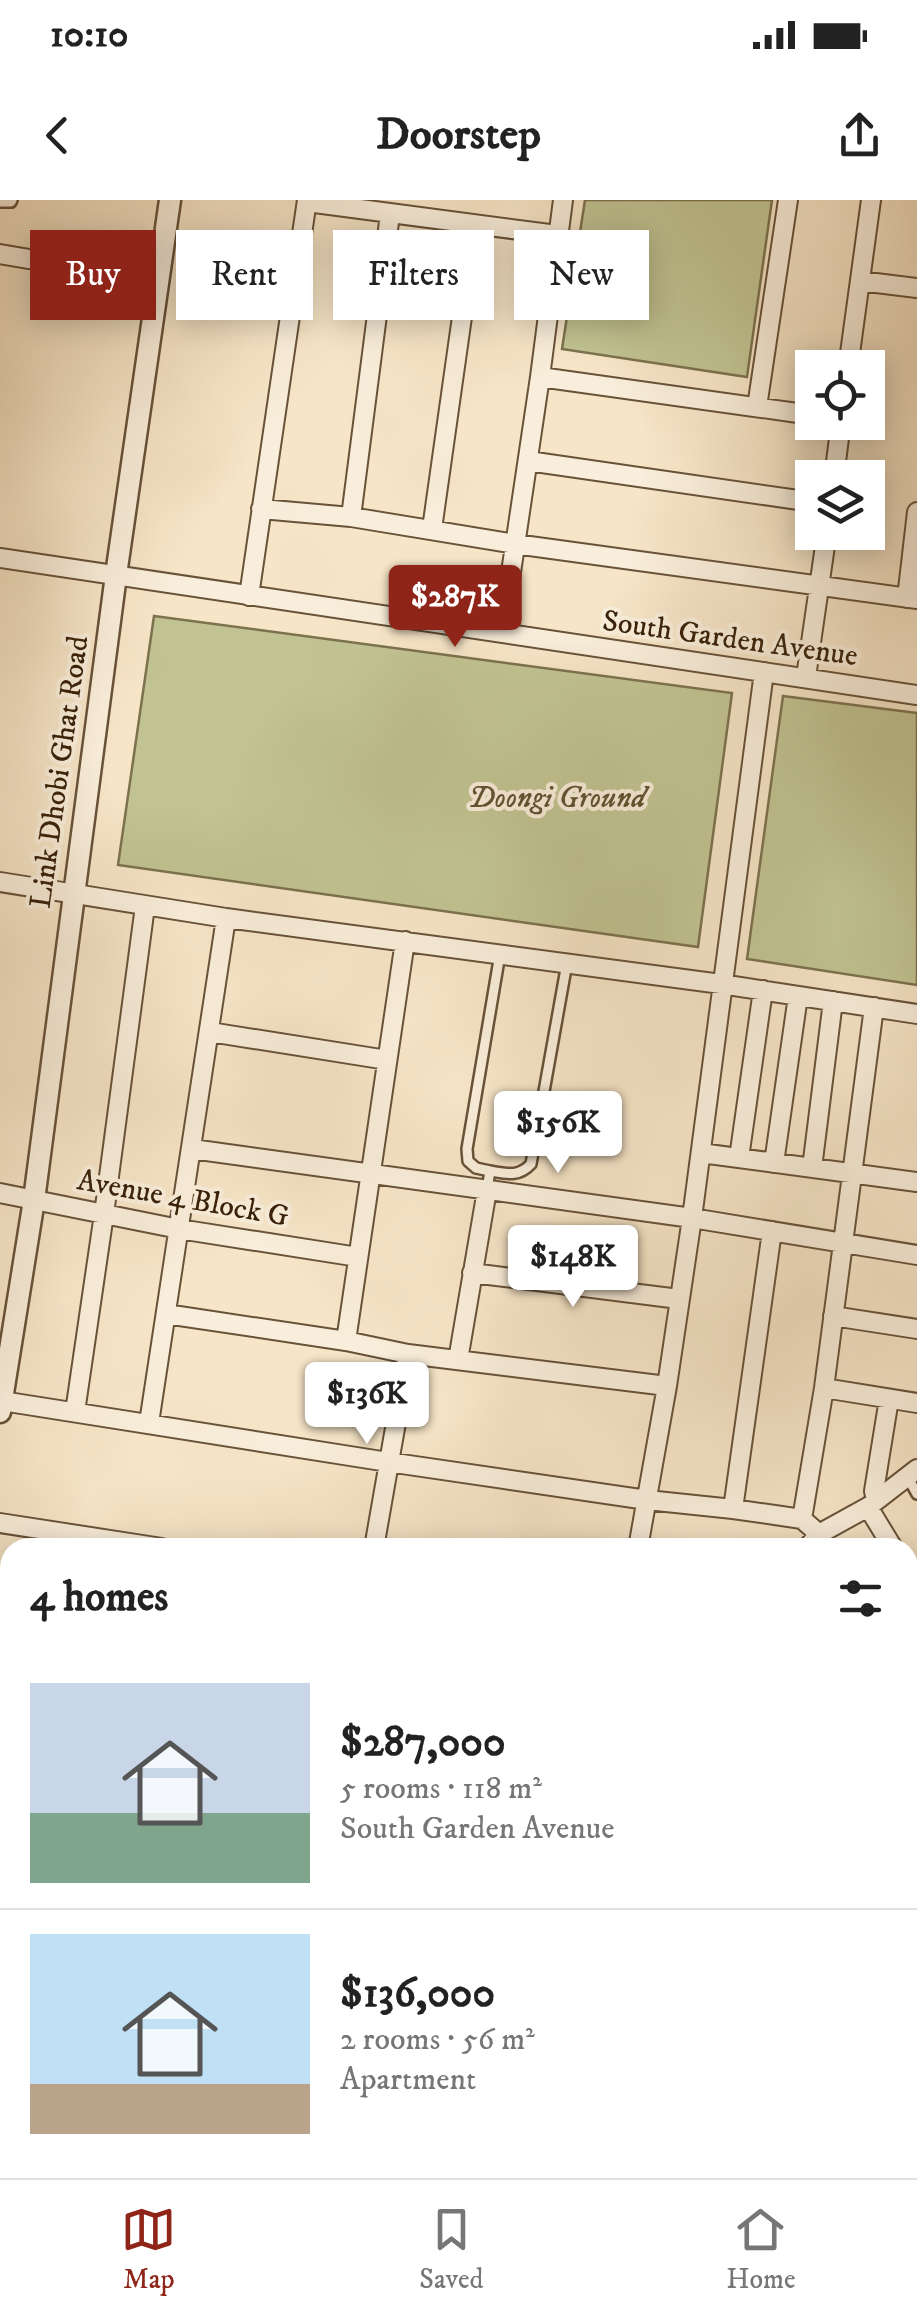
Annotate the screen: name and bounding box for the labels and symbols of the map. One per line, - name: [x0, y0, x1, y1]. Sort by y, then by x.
- pin: $287K: [385, 565, 525, 650]
- street label: South Garden Avenue: [600, 603, 860, 675]
- street label: Link Dhobi Ghat Road: [23, 633, 97, 911]
- park label: Doongi Ground: [468, 780, 651, 817]
- pin: $156K: [488, 1091, 628, 1176]
- street label: Avenue 4 Block G: [74, 1162, 292, 1236]
- pin: $148K: [503, 1225, 643, 1310]
- pin: $136K: [297, 1362, 437, 1447]

